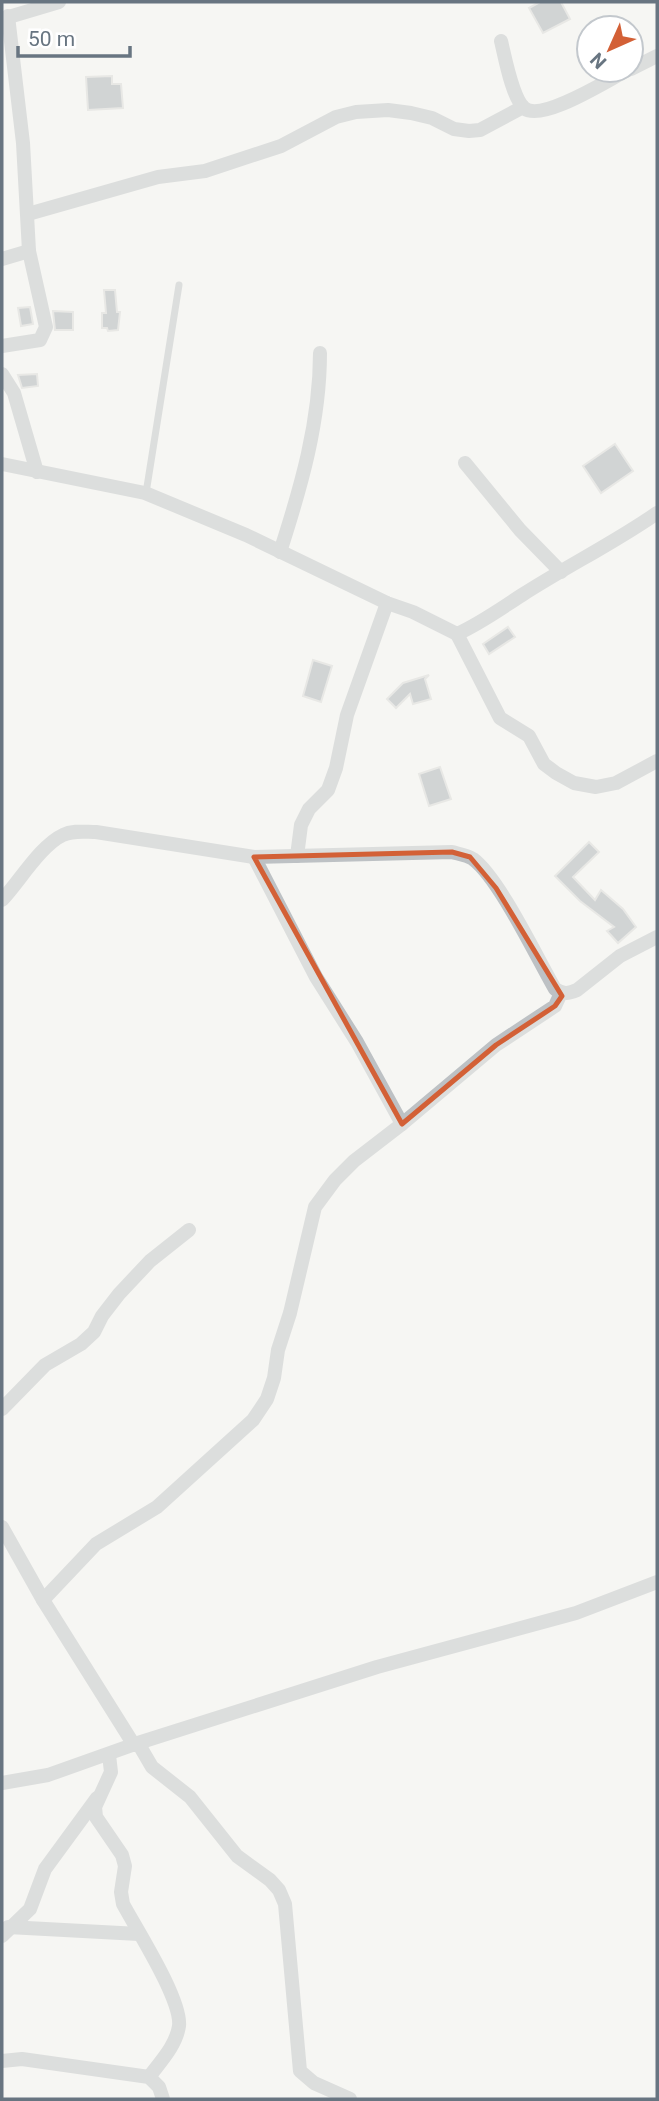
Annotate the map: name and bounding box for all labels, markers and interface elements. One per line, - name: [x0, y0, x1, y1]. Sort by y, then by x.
- scale bar: [18, 14, 130, 58]
- north arrow: [575, 14, 645, 84]
- text: 50 m: [28, 27, 75, 51]
- text: N: [585, 48, 611, 74]

